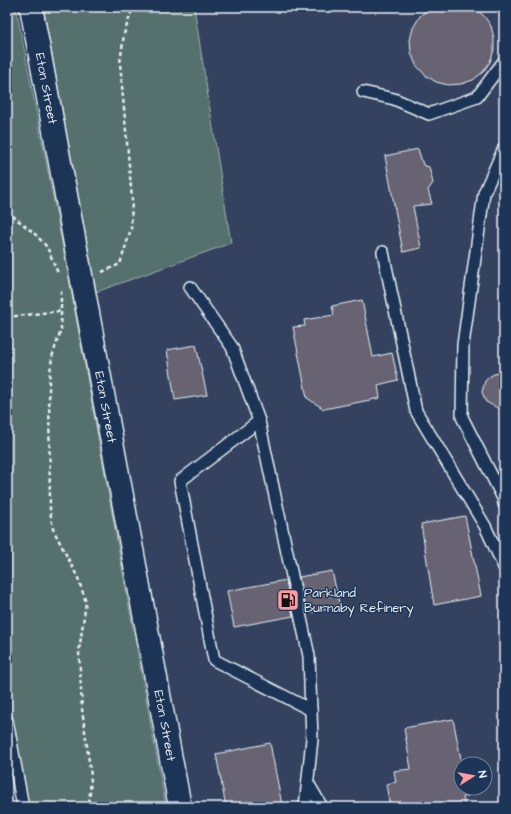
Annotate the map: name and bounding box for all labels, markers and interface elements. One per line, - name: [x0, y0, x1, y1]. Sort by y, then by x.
- street label: Eton Street: [31, 51, 62, 126]
- street label: Eton Street: [90, 370, 121, 445]
- place label: Parkland Burnaby Refinery: [304, 584, 414, 618]
- fuel station icon: Parkland Burnaby Refinery: [275, 587, 301, 613]
- street label: Eton Street: [149, 689, 180, 763]
- north arrow: [453, 756, 493, 796]
- text: N: [474, 769, 490, 779]

